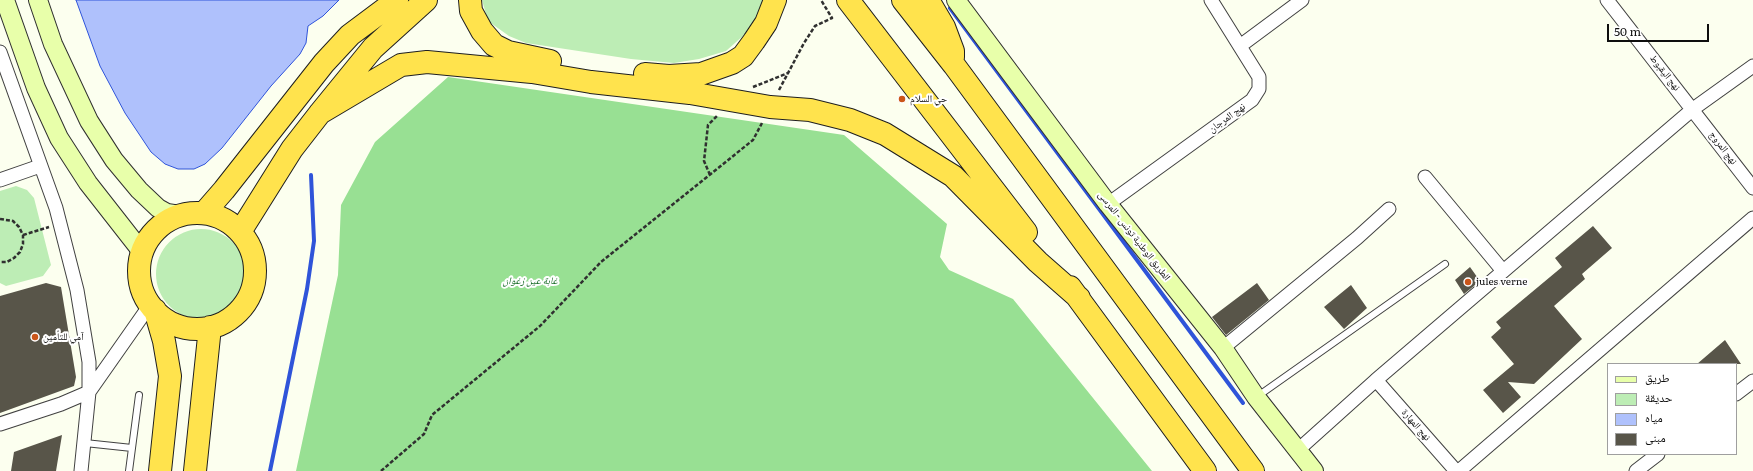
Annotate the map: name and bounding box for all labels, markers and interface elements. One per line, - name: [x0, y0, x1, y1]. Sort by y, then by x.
- scale bar: [1609, 16, 1711, 42]
- text: 50 m: [1614, 22, 1641, 40]
- street label: نهج اليقبوط: [1647, 53, 1683, 93]
- place label: حي السلام: [910, 93, 947, 105]
- marker: حي السلام: [897, 94, 907, 104]
- street label: نهج المرجان: [1206, 101, 1248, 135]
- street label: نهج المروج: [1706, 129, 1740, 167]
- street label: الطريق الوطنية تونس - المرسى: [1095, 189, 1173, 283]
- park label: غابة عين زغوان: [503, 275, 557, 287]
- place label: jules verne: [1476, 276, 1527, 288]
- marker: jules verne: [1463, 277, 1473, 287]
- place label: آمي للتأمين: [43, 331, 84, 343]
- marker: آمي للتأمين: [30, 332, 40, 342]
- legend: [1607, 363, 1737, 455]
- text: طريق: [1645, 368, 1670, 386]
- text: حديقة: [1645, 388, 1673, 406]
- street label: نهج المهارة: [1399, 407, 1433, 443]
- text: مياه: [1645, 408, 1663, 426]
- text: مبنى: [1645, 428, 1666, 446]

